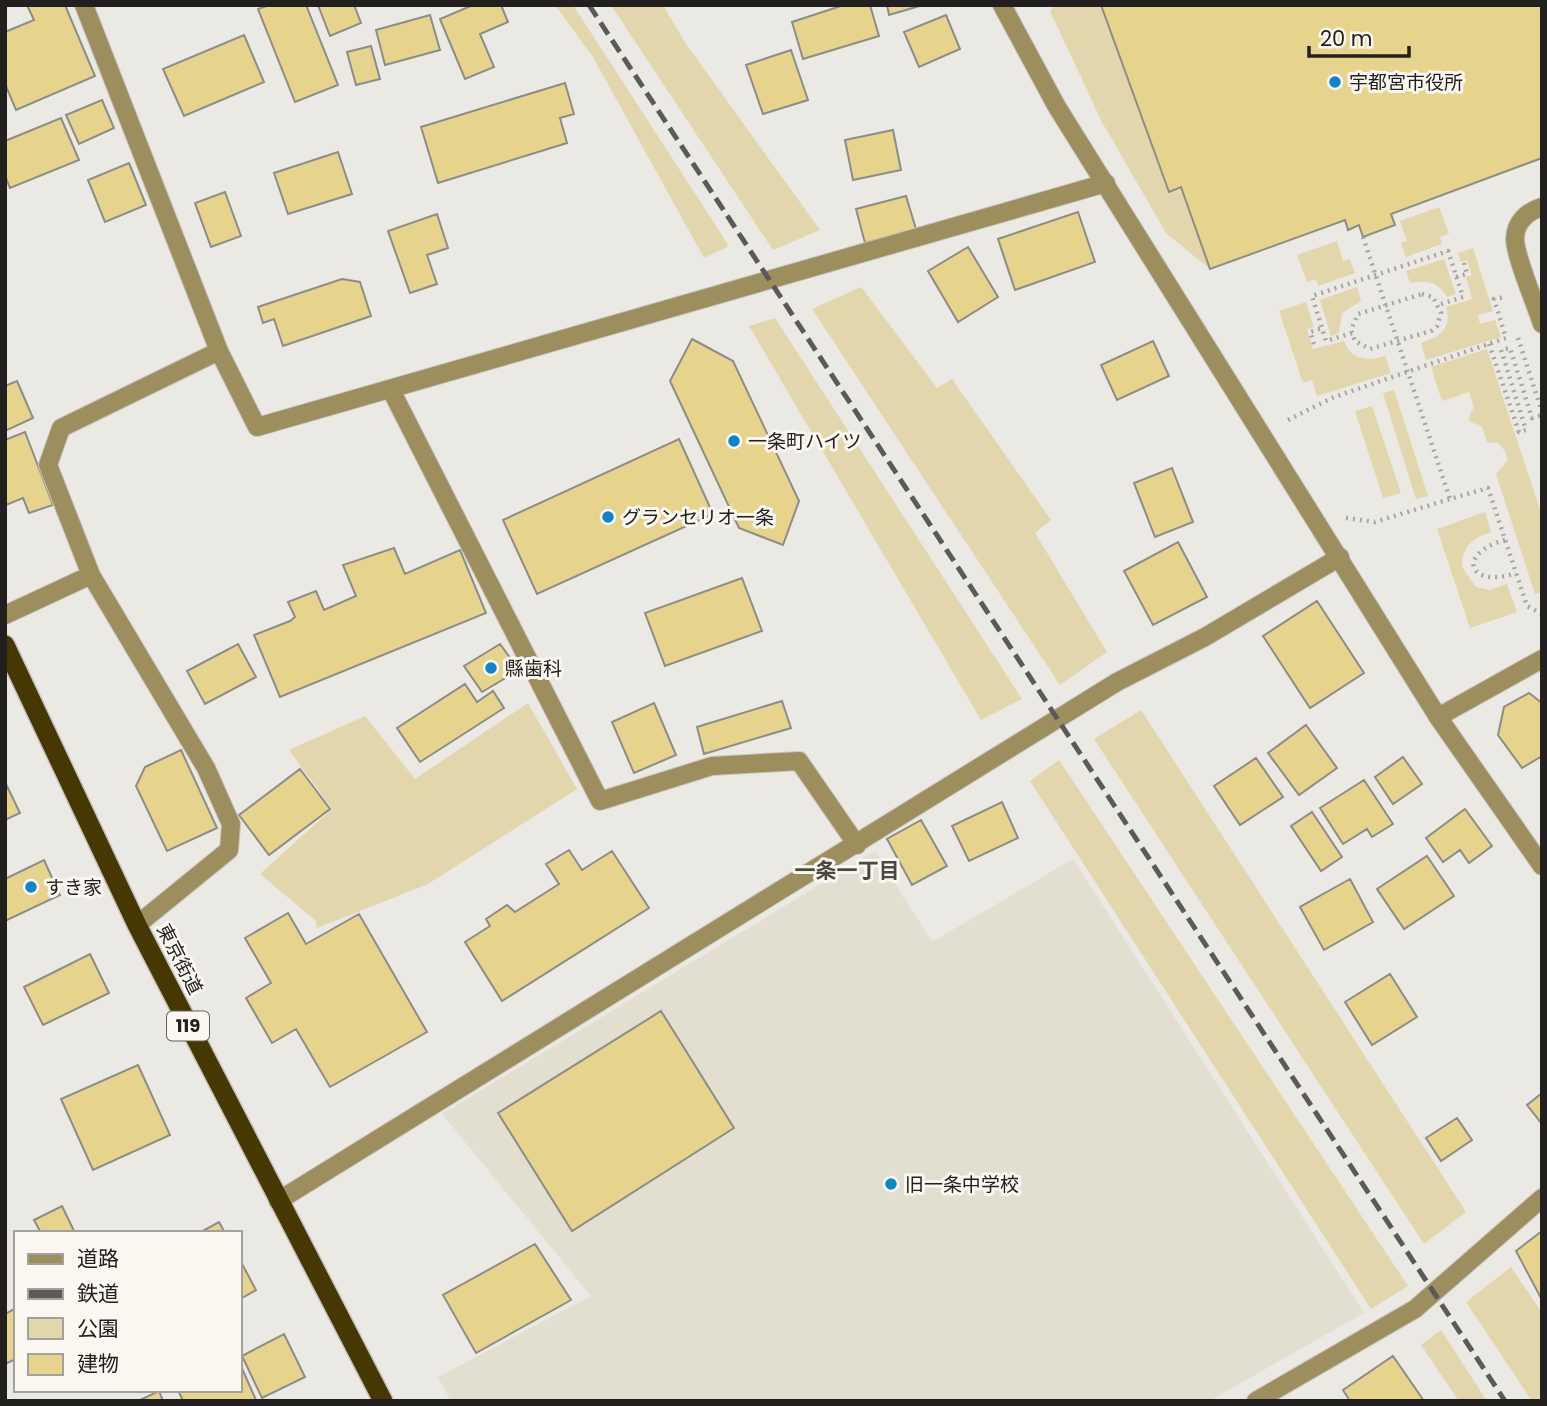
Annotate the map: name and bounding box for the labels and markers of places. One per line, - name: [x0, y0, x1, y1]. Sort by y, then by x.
- place label: 宇都宮市役所: [1349, 69, 1463, 96]
- marker: 宇都宮市役所: [1327, 74, 1343, 90]
- place label: 一条町ハイツ: [748, 428, 862, 455]
- marker: 一条町ハイツ: [726, 433, 742, 449]
- place label: グランセリオ一条: [622, 504, 774, 531]
- marker: グランセリオ一条: [600, 509, 616, 525]
- place label: 縣歯科: [505, 655, 562, 682]
- marker: 縣歯科: [483, 660, 499, 676]
- place label: すき家: [45, 874, 102, 901]
- marker: すき家: [23, 879, 39, 895]
- place label: 旧一条中学校: [905, 1171, 1019, 1198]
- marker: 旧一条中学校: [883, 1176, 899, 1192]

